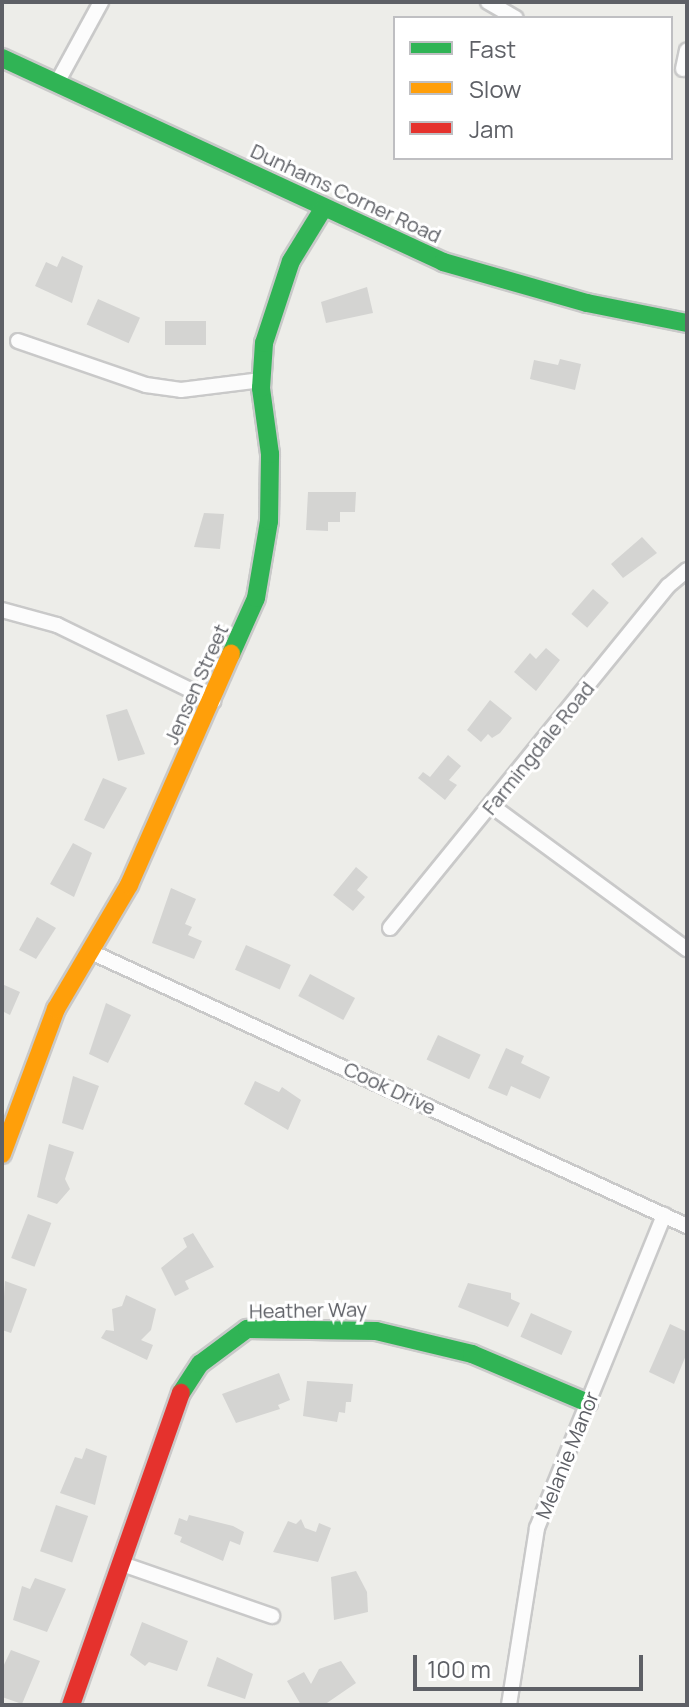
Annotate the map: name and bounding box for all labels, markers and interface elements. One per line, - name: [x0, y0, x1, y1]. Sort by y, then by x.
- legend: [393, 16, 673, 160]
- text: Fast: [469, 32, 516, 65]
- text: Slow: [469, 72, 522, 105]
- text: Jam: [469, 112, 514, 145]
- street label: Dunhams Corner Road: [247, 138, 445, 248]
- street label: Jensen Street: [159, 620, 233, 748]
- street label: Farmingdale Road: [477, 677, 599, 819]
- street label: Cook Drive: [340, 1056, 440, 1120]
- street label: Heather Way: [249, 1297, 367, 1323]
- street label: Melanie Manor: [531, 1388, 603, 1522]
- scale bar: [417, 1639, 647, 1689]
- text: 100 m: [427, 1652, 491, 1685]

